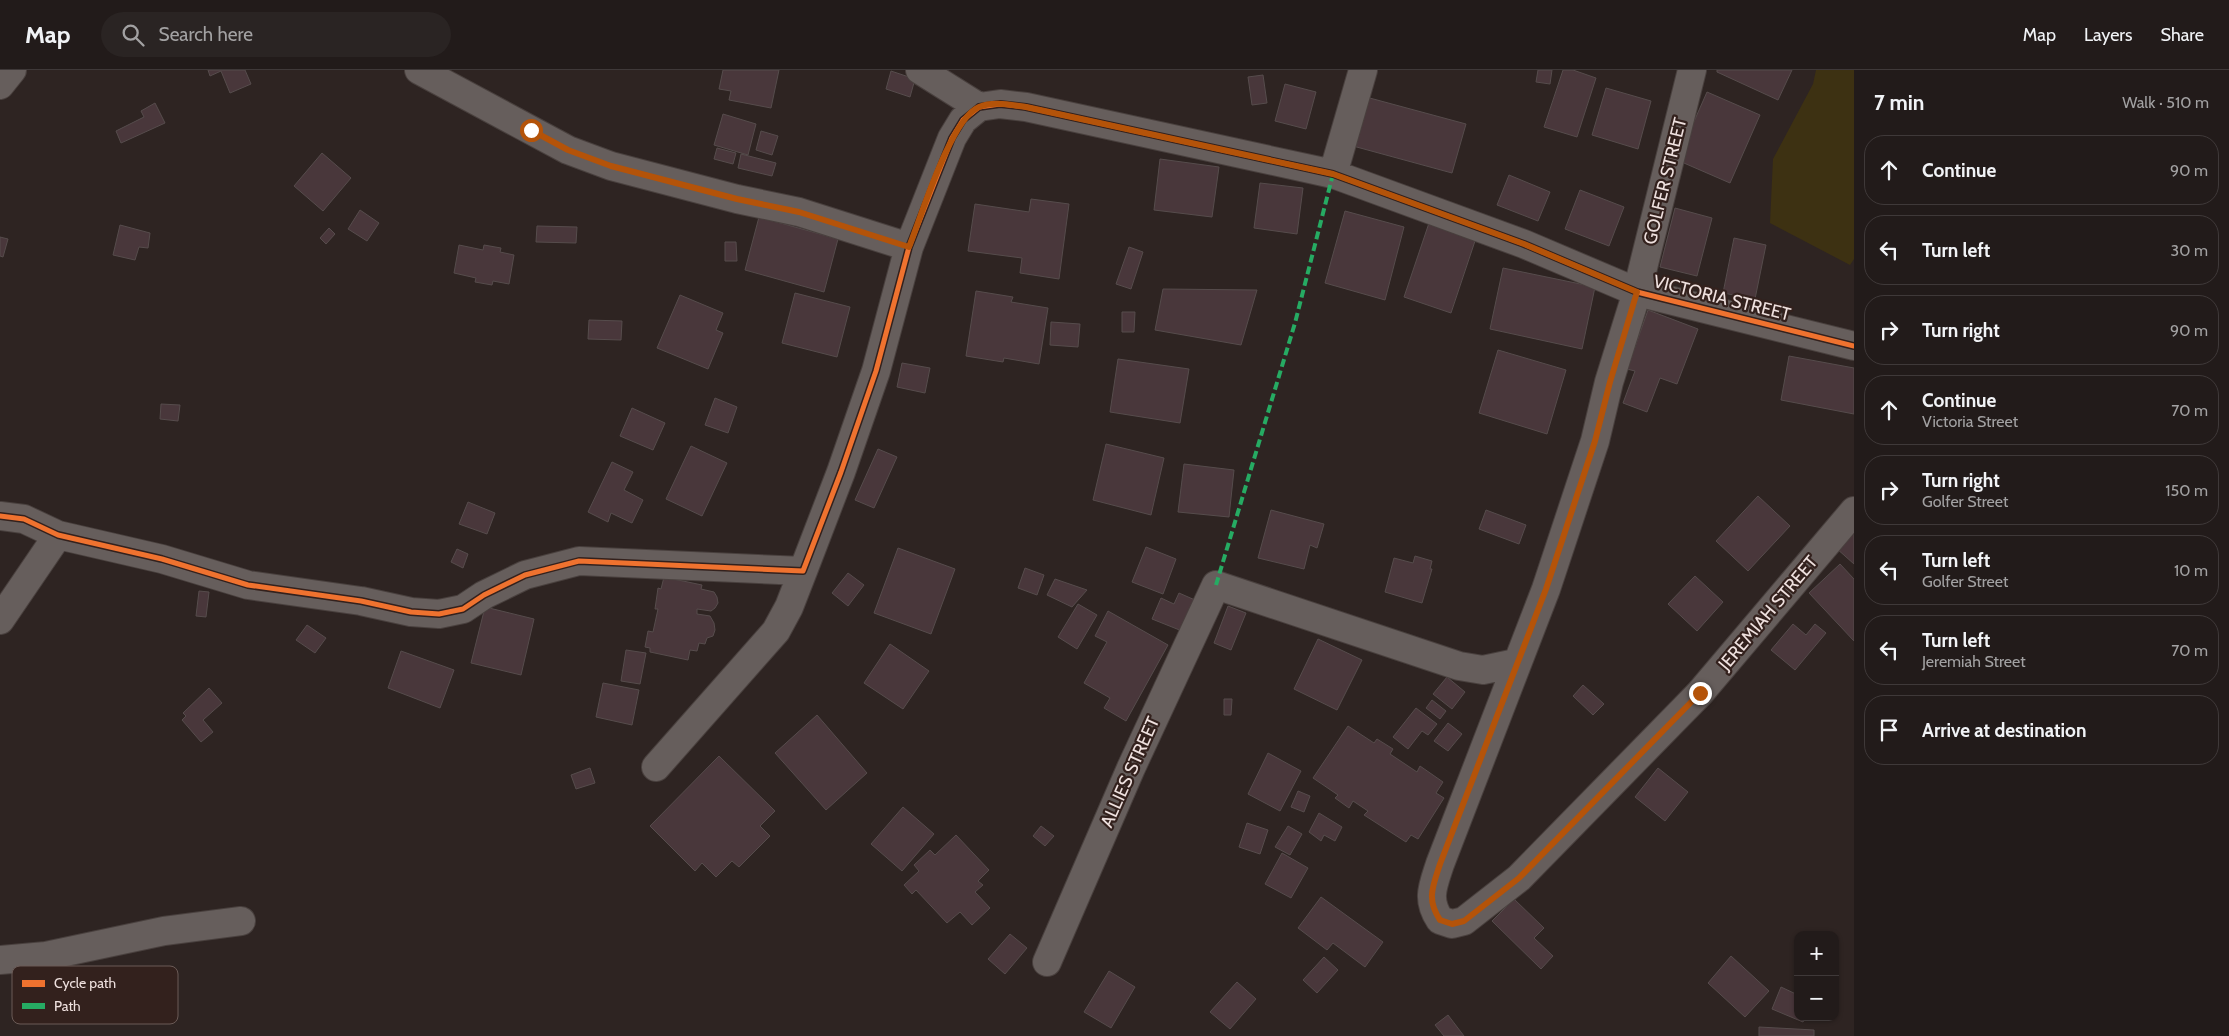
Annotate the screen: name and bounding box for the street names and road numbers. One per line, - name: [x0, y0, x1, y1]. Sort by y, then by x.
- street label: GOLFER STREET: [1639, 115, 1691, 247]
- street label: VICTORIA STREET: [1651, 270, 1793, 326]
- street label: JEREMIAH STREET: [1713, 551, 1823, 676]
- street label: ALLIES STREET: [1096, 713, 1164, 831]

